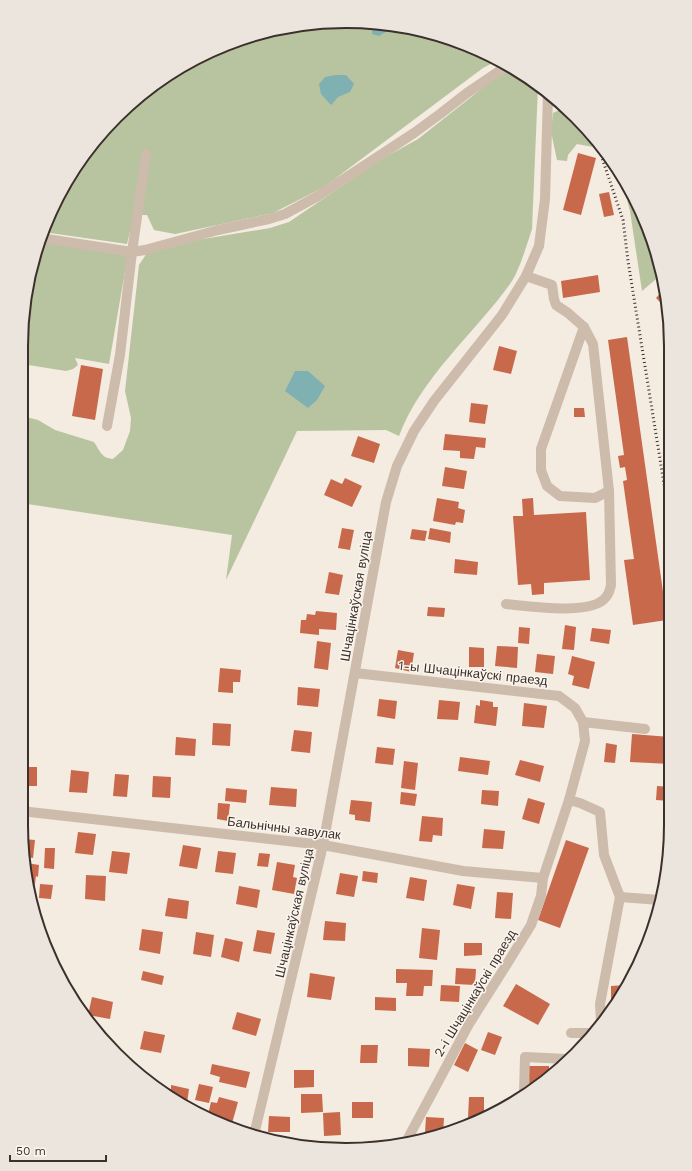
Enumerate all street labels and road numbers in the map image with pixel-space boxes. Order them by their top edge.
street label: Шчацінкаўская вуліца [337,529,375,662]
street label: 1-ы Шчацінкаўскі праезд [398,658,549,688]
street label: Бальнічны завулак [226,814,342,842]
street label: Шчацінкаўская вуліца [272,846,316,979]
street label: 2-і Шчацінкаўскі праезд [431,926,519,1059]

